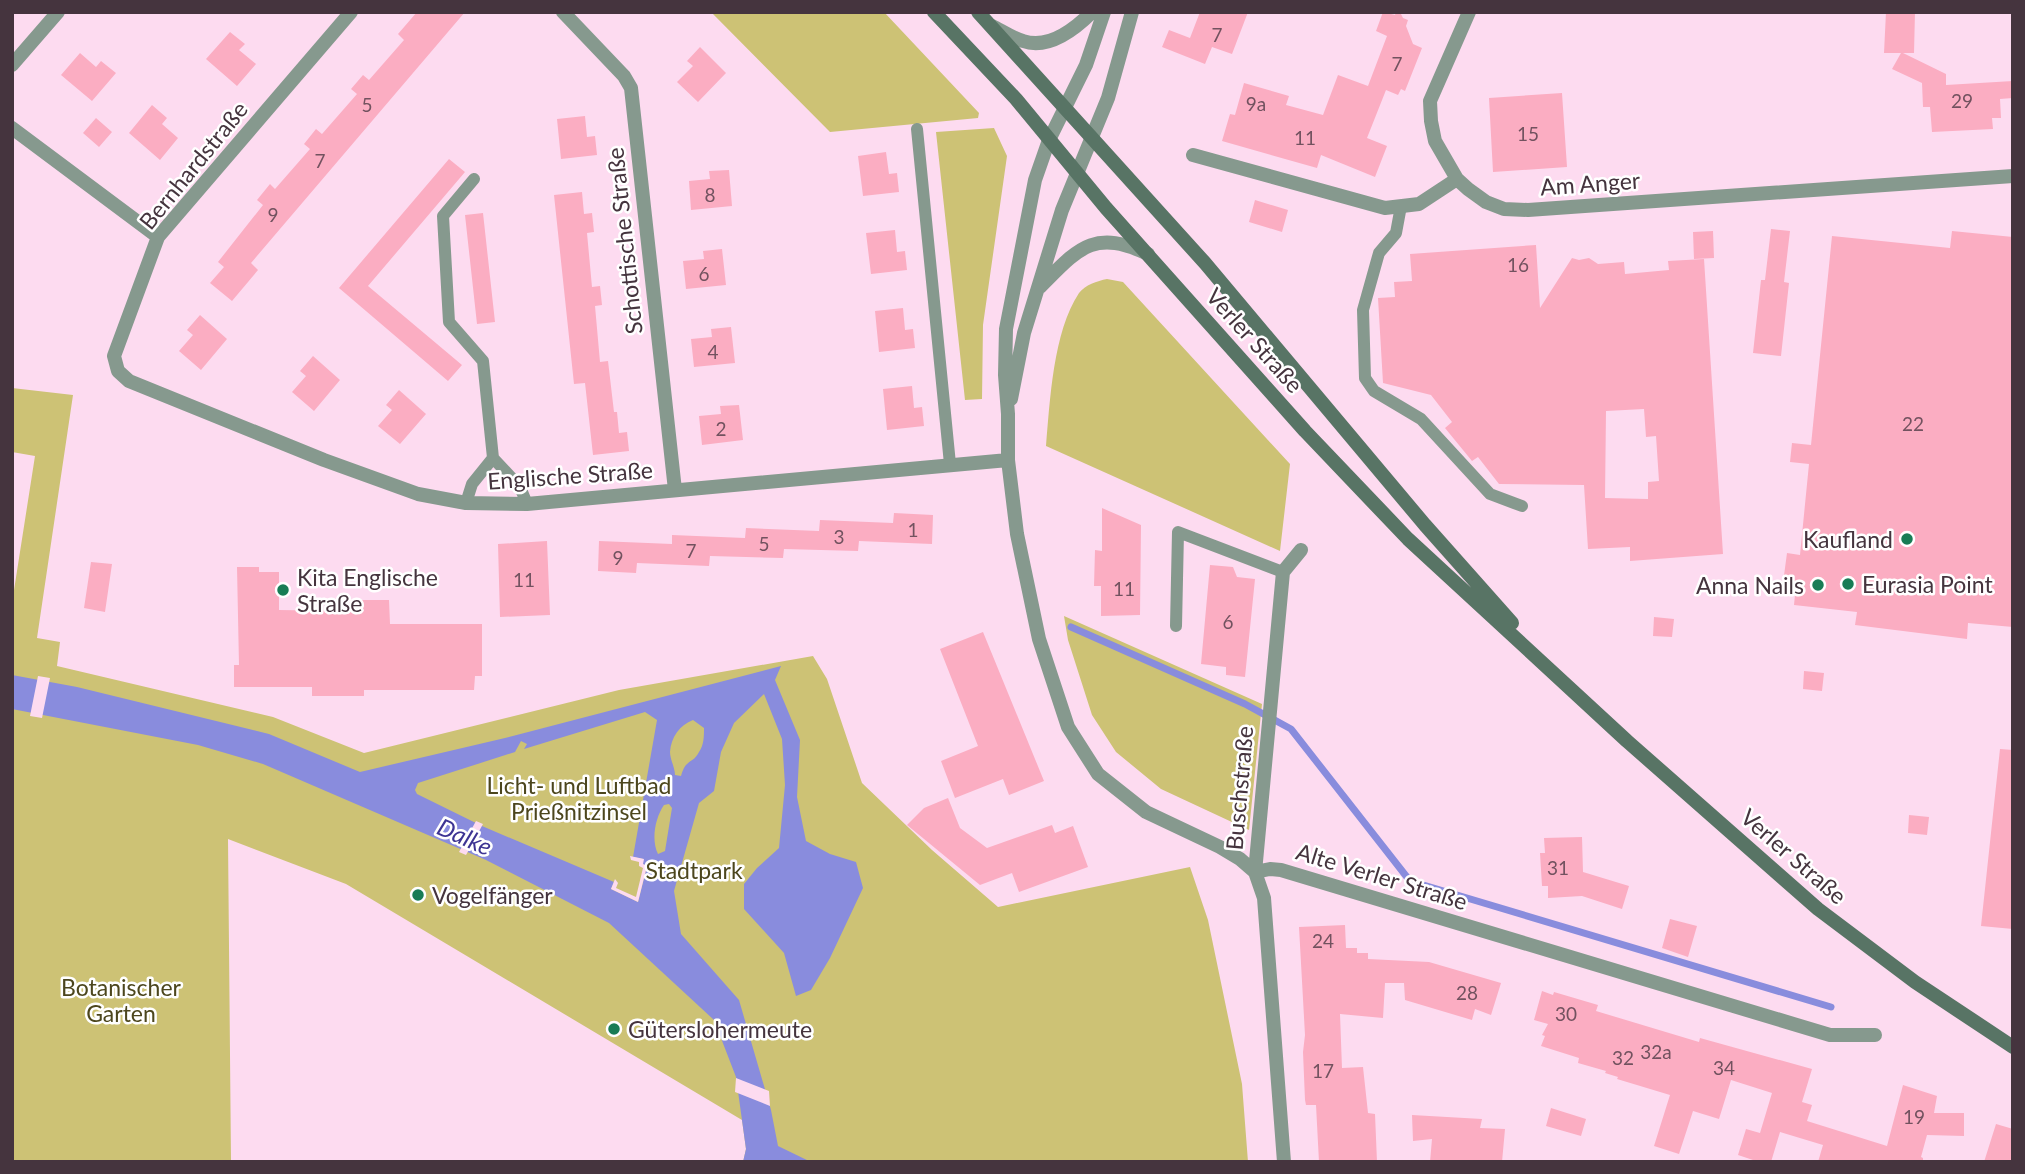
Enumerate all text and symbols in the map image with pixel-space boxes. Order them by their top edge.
house number: 7 [1211,23,1223,46]
house number: 7 [1391,52,1403,75]
house number: 29 [1951,89,1973,112]
house number: 9a [1246,92,1266,115]
house number: 5 [361,93,373,116]
street label: Bernhardstraße [133,95,253,235]
house number: 15 [1517,122,1539,145]
house number: 11 [1294,126,1316,149]
street label: Schottische Straße [600,146,648,336]
house number: 7 [314,149,326,172]
street label: Am Anger [1539,165,1642,200]
house number: 8 [704,183,716,206]
house number: 9 [267,203,279,226]
house number: 16 [1507,253,1529,276]
house number: 6 [698,262,710,285]
street label: Verler Straße [1201,282,1309,398]
house number: 4 [707,340,719,363]
house number: 22 [1902,412,1924,435]
house number: 2 [715,417,727,440]
street label: Englische Straße [486,455,654,495]
house number: 1 [907,518,919,541]
house number: 3 [833,525,845,548]
place label: Kaufland [1803,525,1893,553]
marker: Kaufland [1899,531,1915,547]
house number: 5 [758,532,770,555]
house number: 7 [685,539,697,562]
house number: 9 [612,546,624,569]
place label: Kita Englische Straße [297,563,438,617]
house number: 11 [513,568,535,591]
place label: Eurasia Point [1862,570,1993,598]
place label: Anna Nails [1696,571,1804,599]
marker: Eurasia Point [1840,576,1856,592]
house number: 11 [1113,577,1135,600]
marker: Anna Nails [1810,577,1826,593]
marker: Kita Englische Straße [275,582,291,598]
house number: 6 [1222,610,1234,633]
street label: Buschstraße [1220,725,1258,851]
park label: Licht- und Luftbad Prießnitzinsel [487,771,672,825]
street label: Verler Straße [1735,802,1853,910]
water label: Dalke [433,811,497,861]
street label: Alte Verler Straße [1293,837,1471,915]
park label: Stadtpark [645,856,743,884]
house number: 31 [1547,856,1569,879]
place label: Vogelfänger [432,881,553,909]
marker: Vogelfänger [410,887,426,903]
house number: 24 [1312,929,1334,952]
park label: Botanischer Garten [61,973,182,1027]
house number: 28 [1456,981,1478,1004]
house number: 30 [1555,1002,1577,1025]
place label: Güterslohermeute [628,1015,812,1043]
marker: Güterslohermeute [606,1021,622,1037]
house number: 32a [1640,1040,1672,1063]
house number: 32 [1612,1046,1634,1069]
house number: 34 [1713,1056,1735,1079]
house number: 17 [1312,1059,1334,1082]
house number: 19 [1903,1105,1925,1128]

